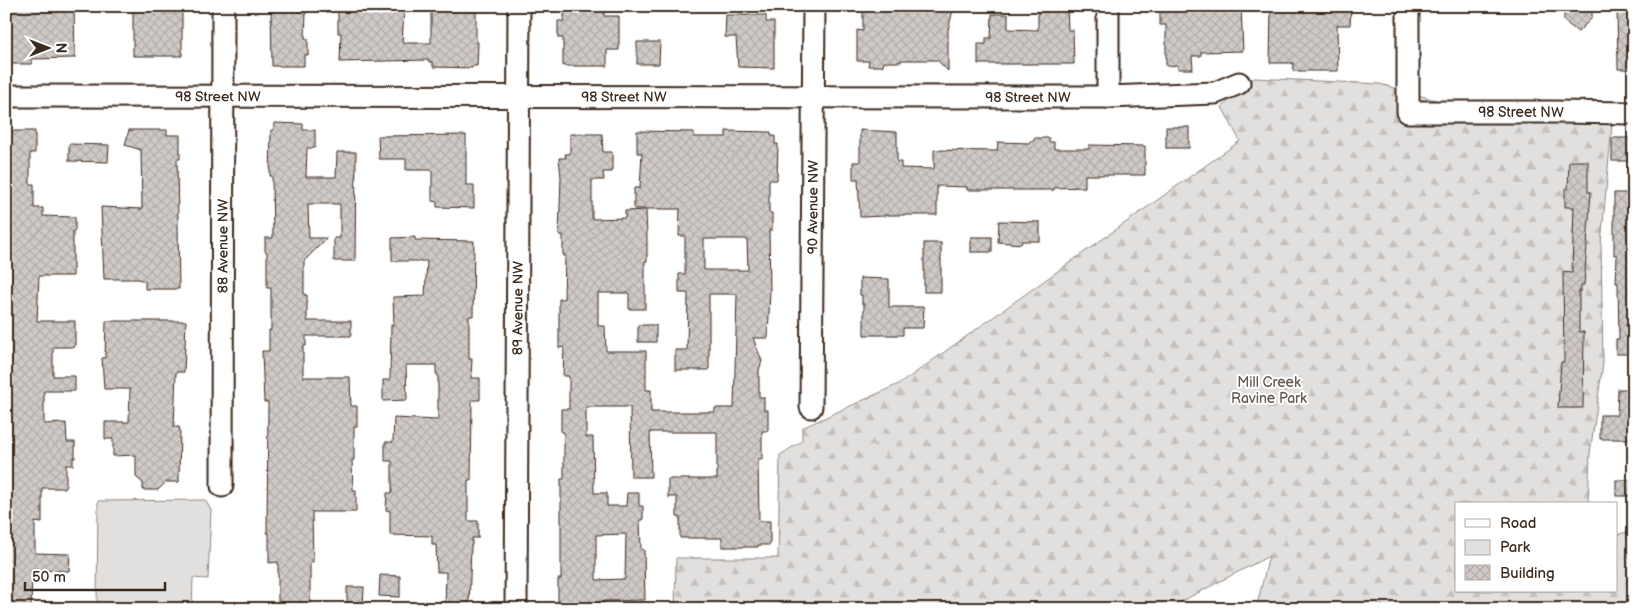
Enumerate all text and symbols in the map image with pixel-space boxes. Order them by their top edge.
north arrow [22,22,72,72]
text: N [52,43,69,53]
street label: 98 Street NW [175,88,261,105]
street label: 98 Street NW [581,89,667,106]
street label: 98 Street NW [985,89,1071,106]
street label: 98 Street NW [1478,104,1564,121]
street label: 90 Avenue NW [804,160,822,254]
street label: 88 Avenue NW [214,199,232,293]
street label: 89 Avenue NW [509,261,527,355]
park label: Mill Creek Ravine Park [1231,374,1307,407]
legend [1455,502,1618,592]
text: Road [1500,514,1536,533]
text: Park [1500,538,1531,557]
scale bar [25,560,165,592]
text: Building [1500,564,1555,583]
text: 50 m [32,568,66,587]

